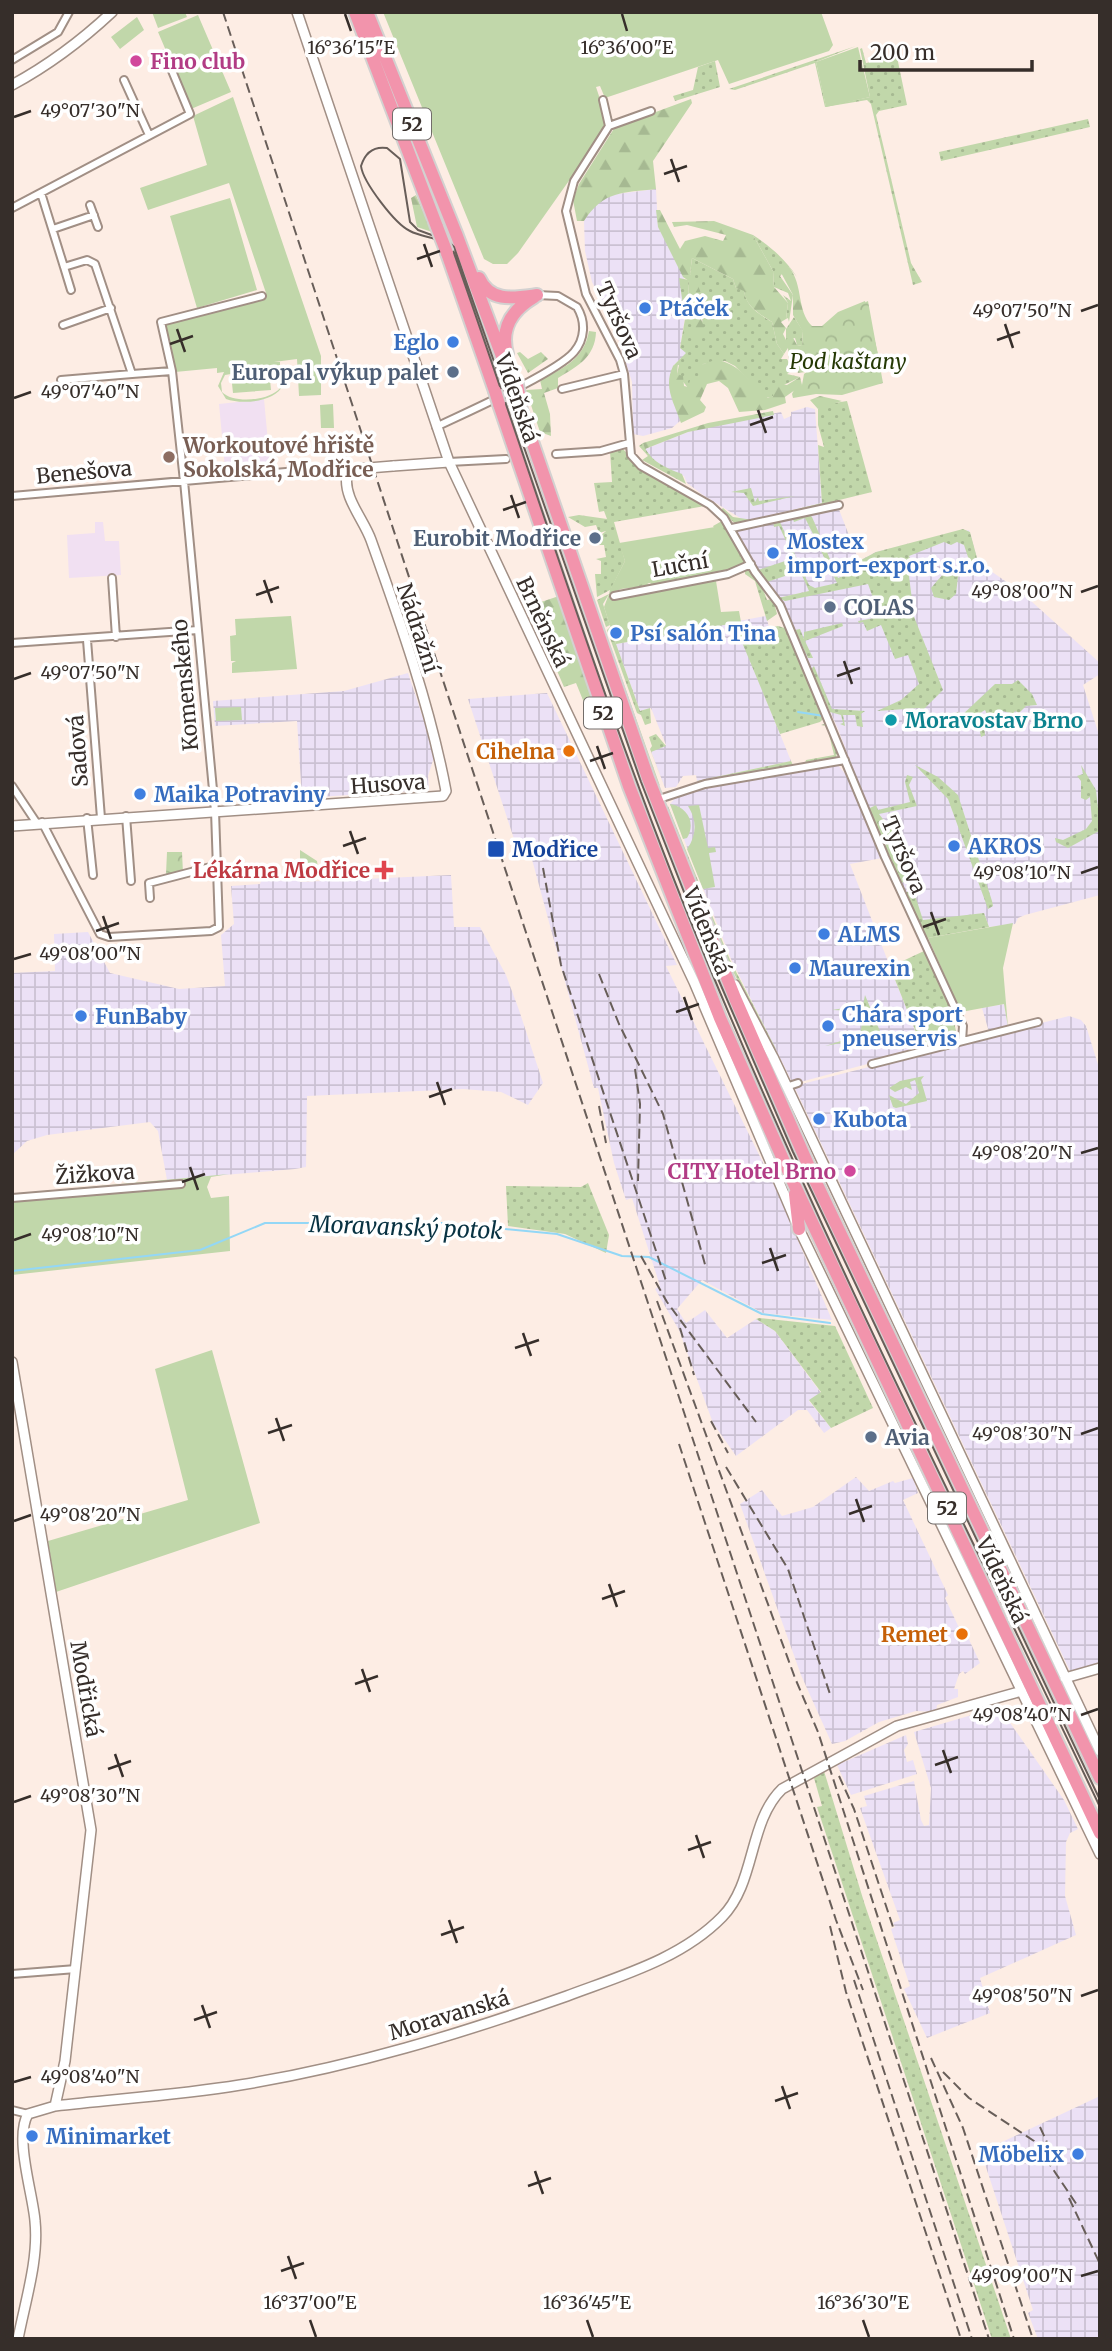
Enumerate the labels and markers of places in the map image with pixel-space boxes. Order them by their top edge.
place label: Fino club [150,48,245,75]
marker: Fino club [128,53,144,69]
place label: Ptáček [659,295,729,322]
marker: Ptáček [637,300,653,316]
place label: Eglo [393,329,439,356]
marker: Eglo [445,334,461,350]
place label: Europal výkup palet [231,359,440,386]
marker: Europal výkup palet [445,364,461,380]
place label: Workoutové hřiště Sokolská, Modřice [182,432,374,483]
marker: Workoutové hřiště Sokolská, Modřice [161,449,177,465]
place label: Eurobit Modřice [413,525,581,552]
place label: Mostex import-export s.r.o. [787,528,990,579]
marker: Eurobit Modřice [587,530,603,546]
marker: Mostex import-export s.r.o. [765,545,781,561]
place label: COLAS [844,594,914,621]
marker: COLAS [822,599,838,615]
place label: Psí salón Tina [630,620,776,647]
marker: Psí salón Tina [608,625,624,641]
place label: Moravostav Brno [905,707,1083,734]
marker: Moravostav Brno [883,712,899,728]
place label: Cihelna [476,738,555,765]
marker: Cihelna [561,743,577,759]
place label: Maika Potraviny [154,781,326,808]
marker: Maika Potraviny [132,786,148,802]
place label: AKROS [967,833,1042,860]
place label: Modřice [512,836,598,863]
marker: AKROS [946,838,962,854]
marker: Modřice [486,839,506,859]
place label: Lékárna Modřice [193,857,370,884]
marker: Lékárna Modřice [376,862,392,878]
place label: ALMS [837,921,901,948]
marker: ALMS [816,926,832,942]
place label: Maurexin [809,955,910,982]
marker: Maurexin [787,960,803,976]
place label: Chára sport pneuservis [842,1001,963,1052]
place label: FunBaby [95,1003,188,1030]
marker: FunBaby [73,1008,89,1024]
marker: Chára sport pneuservis [820,1018,836,1034]
place label: Kubota [833,1106,908,1133]
marker: Kubota [811,1111,827,1127]
place label: CITY Hotel Brno [668,1158,836,1185]
marker: CITY Hotel Brno [842,1163,858,1179]
place label: Avia [884,1424,930,1451]
marker: Avia [863,1429,879,1445]
place label: Remet [881,1621,949,1648]
marker: Remet [954,1626,970,1642]
place label: Minimarket [46,2123,172,2150]
marker: Minimarket [24,2128,40,2144]
place label: Möbelix [979,2141,1064,2168]
marker: Möbelix [1070,2146,1086,2162]

